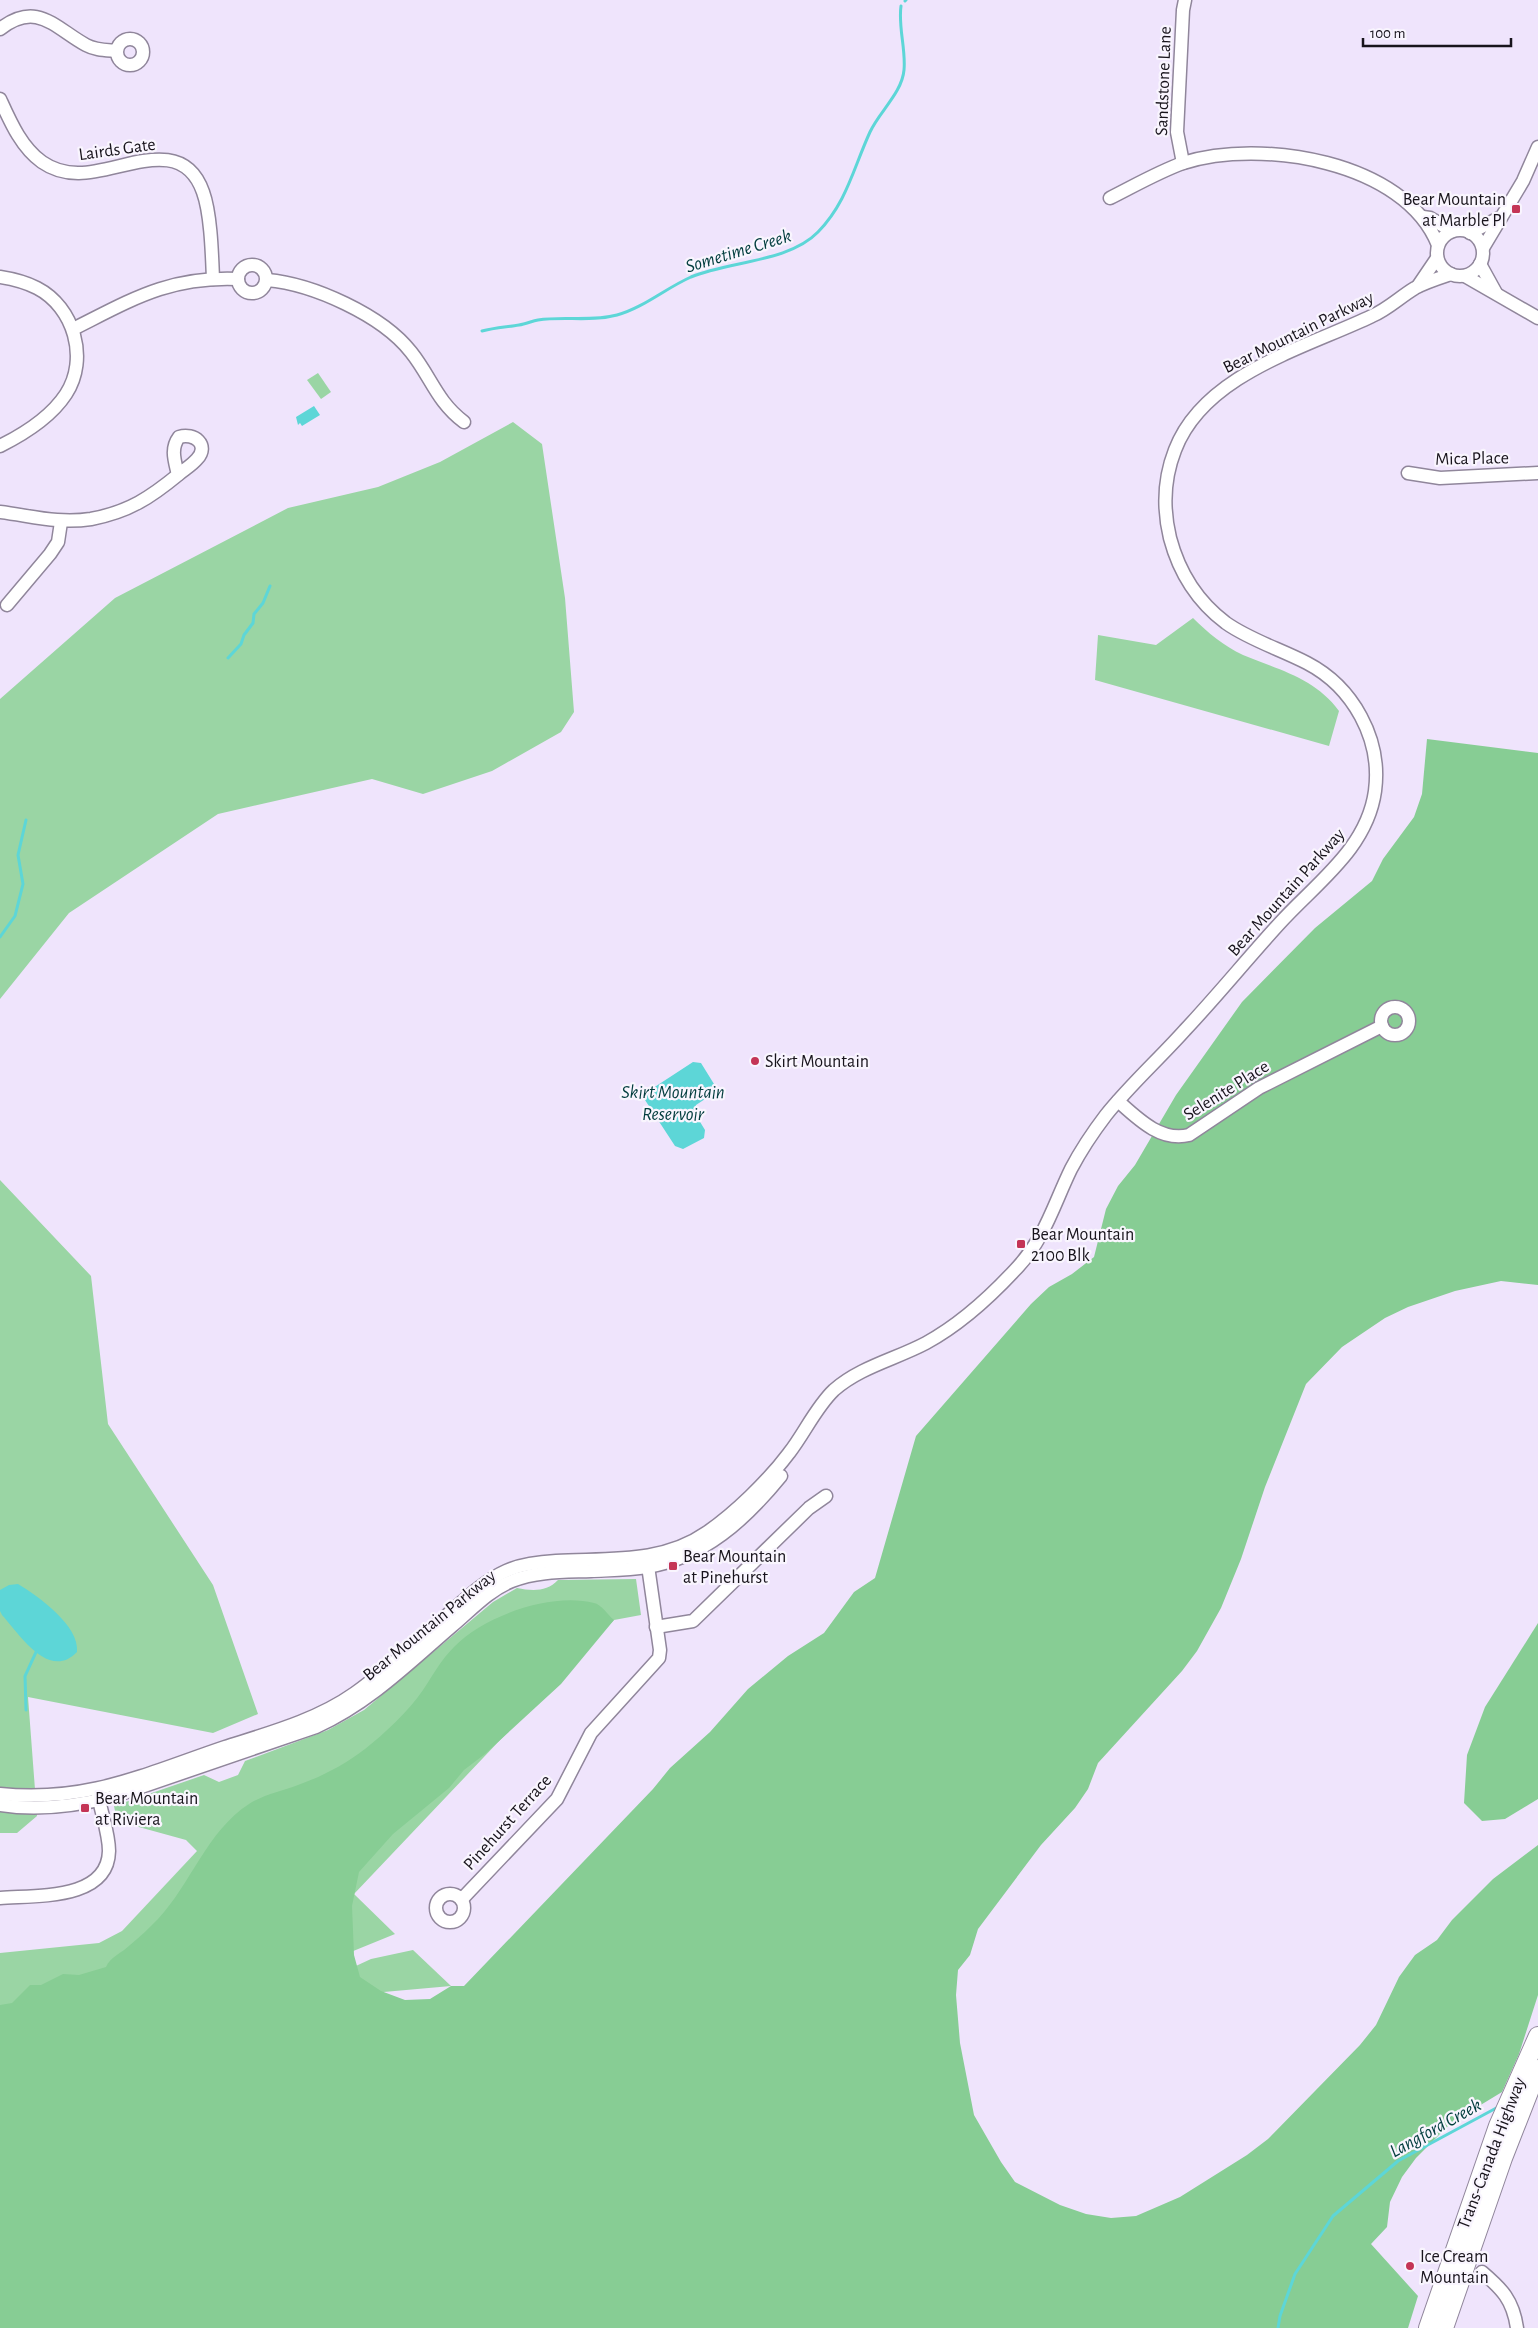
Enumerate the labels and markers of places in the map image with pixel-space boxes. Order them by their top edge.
place label: Bear Mountain at Marble Pl [1403,191,1506,230]
marker: Bear Mountain at Marble Pl [1510,203,1522,215]
place label: Skirt Mountain [765,1053,869,1071]
marker: Skirt Mountain [749,1055,761,1067]
place label: Bear Mountain 2100 Blk [1031,1226,1134,1265]
marker: Bear Mountain 2100 Blk [1015,1238,1027,1250]
place label: Bear Mountain at Pinehurst [683,1548,786,1587]
marker: Bear Mountain at Pinehurst [667,1560,679,1572]
place label: Bear Mountain at Riviera [95,1790,198,1829]
marker: Bear Mountain at Riviera [79,1802,91,1814]
place label: Ice Cream Mountain [1420,2248,1489,2287]
marker: Ice Cream Mountain [1404,2260,1416,2272]

